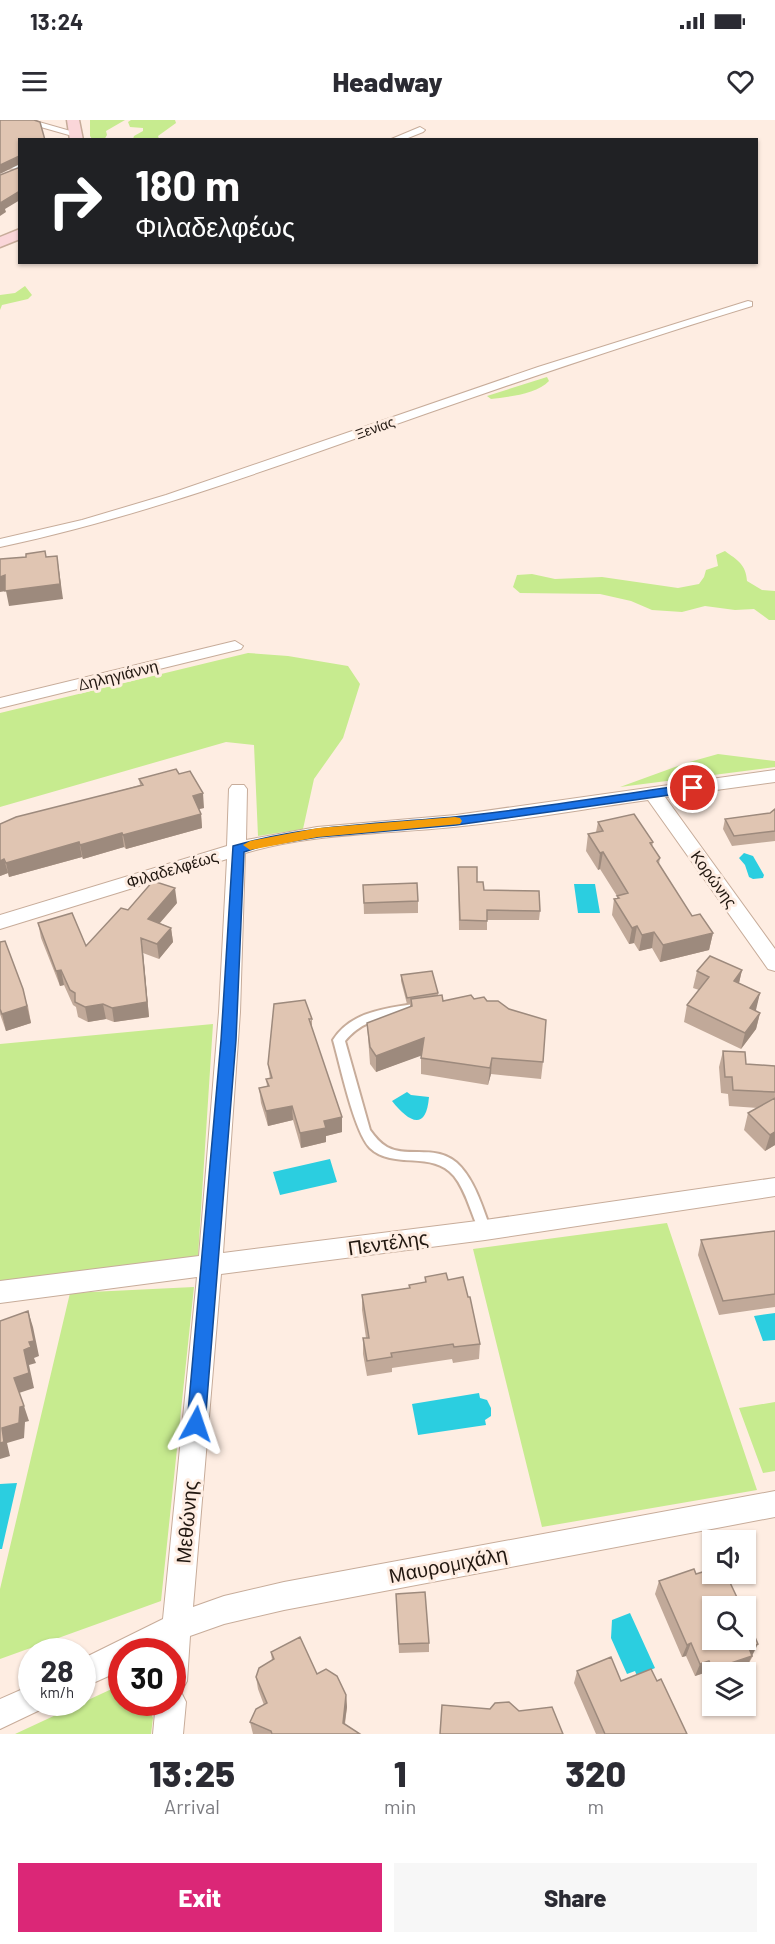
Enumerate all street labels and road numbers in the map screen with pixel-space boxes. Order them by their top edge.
street label: Ξενίας [353,413,397,442]
street label: Δηληγιάννη [76,655,160,694]
street label: Φιλαδελφέως [124,845,220,891]
street label: Κορώνης [687,847,742,911]
street label: Πεντέλης [346,1224,430,1260]
street label: Μεθώνης [170,1479,202,1564]
street label: Μαυρομιχάλη [387,1541,509,1587]

